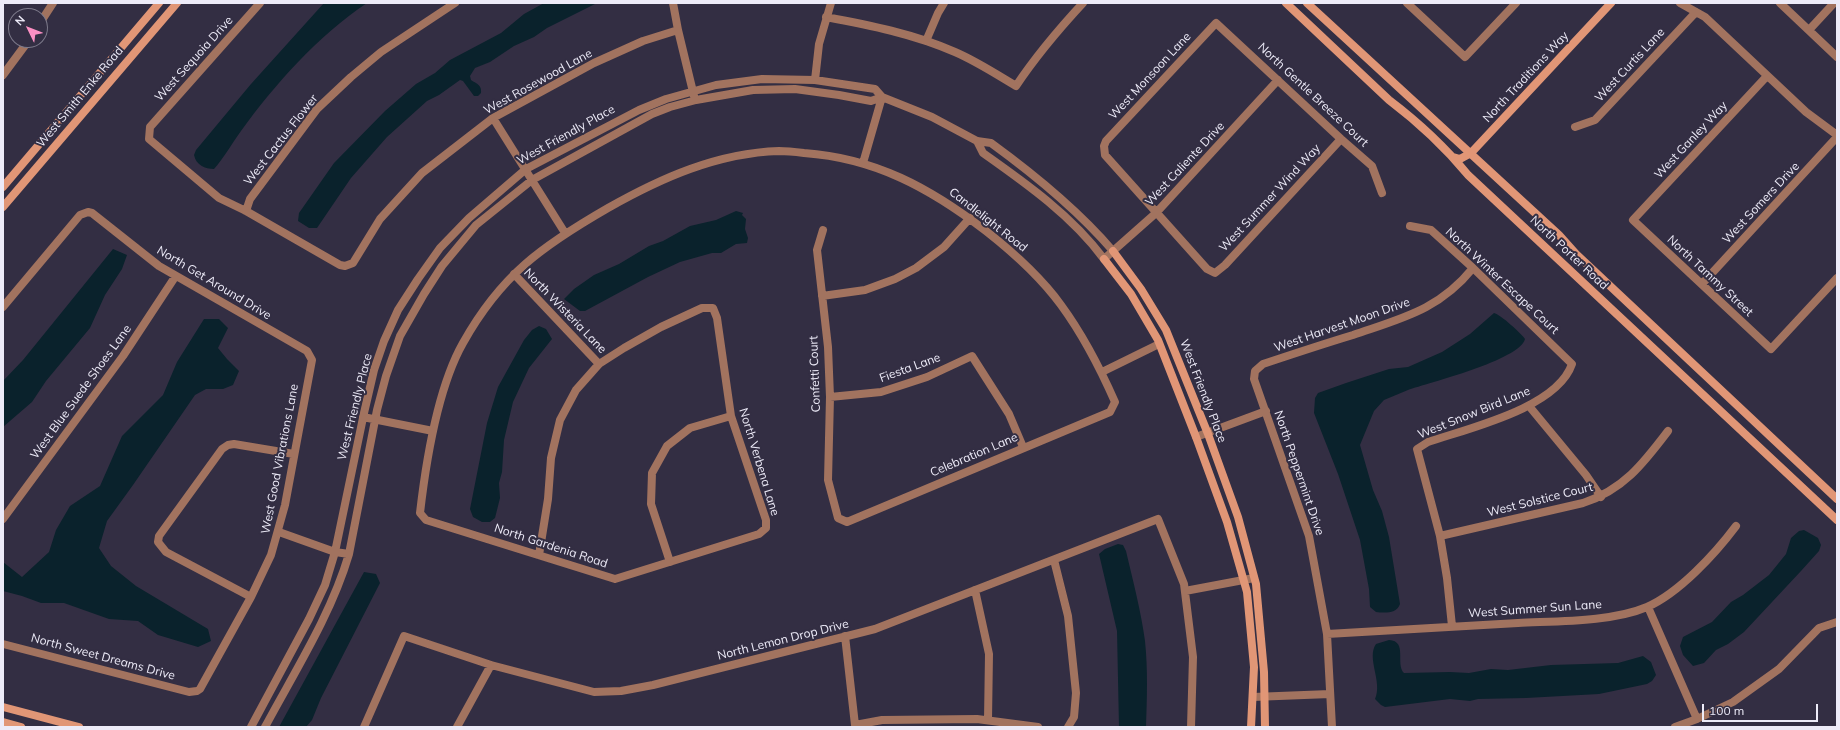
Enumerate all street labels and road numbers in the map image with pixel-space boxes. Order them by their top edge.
street label: West Sequoia Drive [152,13,236,105]
street label: West Curtis Lane [1592,25,1668,105]
street label: North Traditions Way [1480,29,1572,125]
street label: West Monsoon Lane [1106,30,1194,122]
street label: North Gentle Breeze Court [1255,40,1371,150]
street label: West Smith Enke Road [34,44,126,150]
street label: West Rosewood Lane [481,46,595,118]
street label: West Cactus Flower [241,92,321,188]
street label: West Ganley Way [1652,98,1730,182]
street label: West Friendly Place [515,102,617,168]
street label: West Caliente Drive [1142,119,1228,209]
street label: West Summer Wind Way [1216,141,1324,255]
street label: West Somers Drive [1720,159,1802,247]
street label: Candlelight Road [946,185,1030,255]
street label: North Porter Road [1527,213,1611,293]
street label: North Winter Escape Court [1442,225,1562,337]
street label: North Tammy Street [1664,233,1756,319]
street label: North Get Around Drive [154,243,274,323]
street label: North Wisteria Lane [521,266,609,356]
street label: West Harvest Moon Drive [1272,295,1412,355]
street label: West Blue Suede Shoes Lane [28,322,134,462]
street label: Confetti Court [806,335,824,413]
street label: West Friendly Place [1177,337,1229,445]
street label: Fiesta Lane [878,350,942,386]
street label: West Friendly Place [335,352,375,462]
street label: West Good Vibrations Lane [258,383,302,535]
street label: West Snow Bird Lane [1416,384,1532,442]
street label: North Verbena Lane [736,406,782,518]
street label: North Peppermint Drive [1271,409,1327,537]
street label: Celebration Lane [928,430,1020,480]
street label: West Solstice Court [1486,480,1594,520]
street label: North Gardenia Road [492,521,610,571]
street label: West Summer Sun Lane [1468,597,1602,621]
street label: North Lemon Drop Drive [716,617,850,663]
street label: North Sweet Dreams Drive [29,631,177,683]

